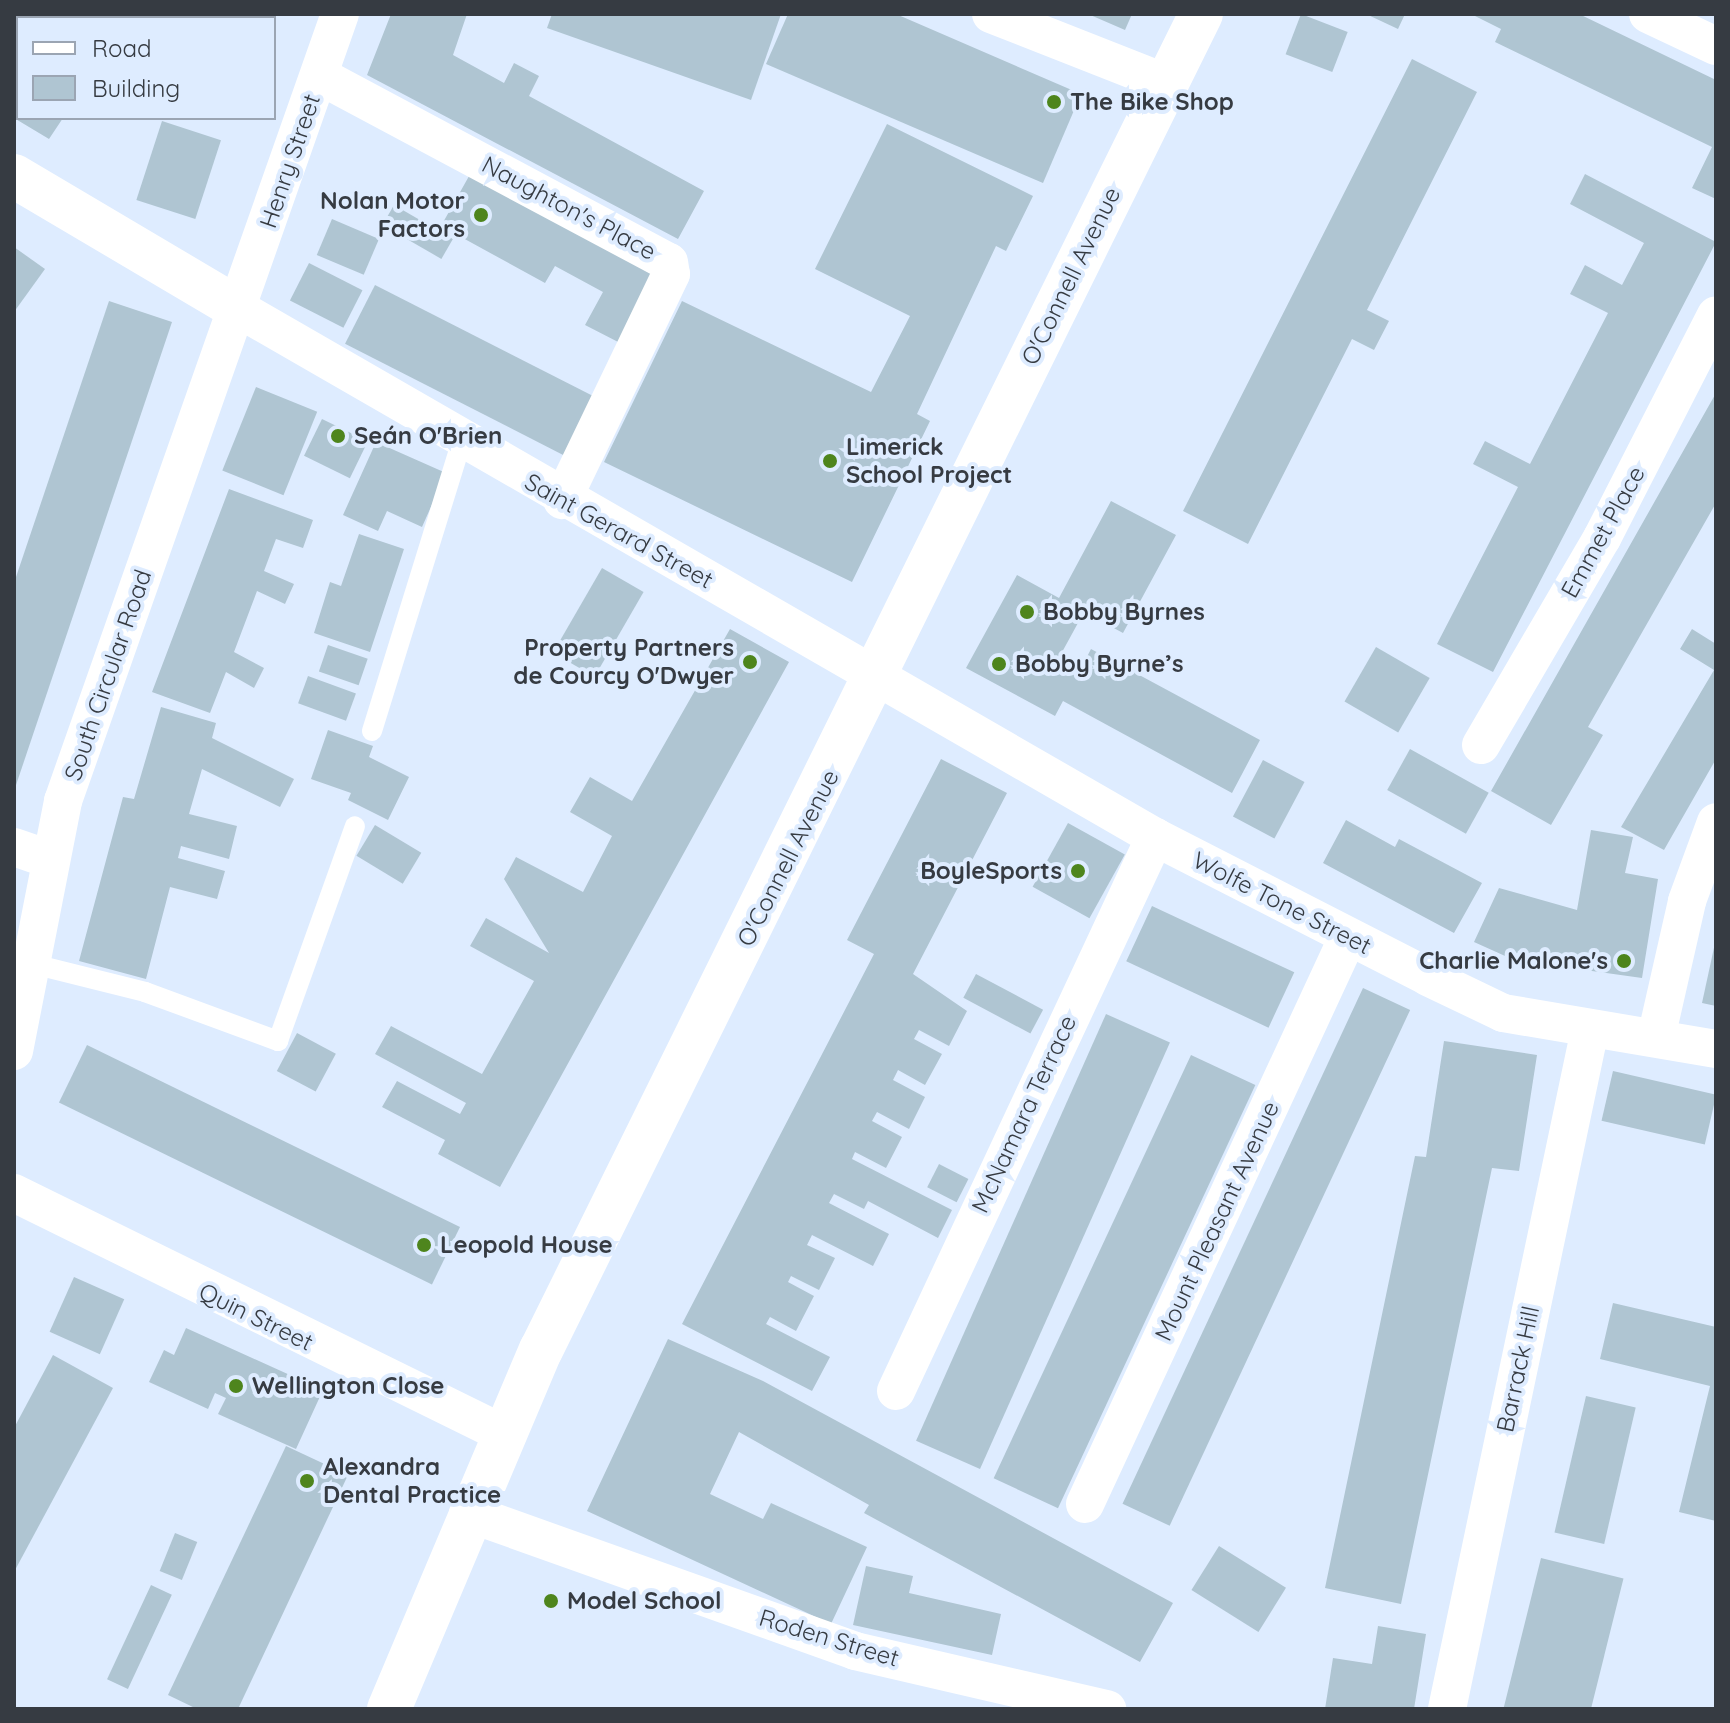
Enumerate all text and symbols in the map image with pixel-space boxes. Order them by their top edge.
legend [16,16,276,120]
text: Road [92,33,152,63]
text: Building [92,73,180,103]
place label: The Bike Shop [1070,88,1234,116]
street label: Henry Street [254,90,326,232]
marker: The Bike Shop [1045,93,1063,111]
street label: Naughton's Place [477,150,661,266]
street label: O'Connell Avenue [1016,182,1126,370]
place label: Nolan Motor Factors [320,187,465,243]
marker: Nolan Motor Factors [472,206,490,224]
place label: Seán O'Brien [354,422,502,450]
marker: Seán O'Brien [329,427,347,445]
place label: Limerick School Project [846,433,1012,489]
marker: Limerick School Project [821,452,839,470]
street label: Emmet Place [1555,461,1651,603]
street label: Saint Gerard Street [520,467,718,595]
street label: South Circular Road [58,566,158,784]
place label: Bobby Byrnes [1043,598,1205,626]
marker: Bobby Byrnes [1018,603,1036,621]
place label: Property Partners de Courcy O'Dwyer [513,634,734,690]
place label: Bobby Byrne’s [1015,650,1183,678]
marker: Property Partners de Courcy O'Dwyer [741,653,759,671]
marker: Bobby Byrne’s [990,655,1008,673]
street label: O'Connell Avenue [731,765,845,951]
street label: Wolfe Tone Street [1188,846,1376,960]
place label: BoyleSports [920,857,1062,885]
marker: BoyleSports [1069,862,1087,880]
place label: Charlie Malone's [1419,947,1608,975]
marker: Charlie Malone's [1615,952,1633,970]
street label: McNamara Terrace [966,1011,1082,1217]
street label: Mount Pleasant Avenue [1149,1097,1285,1345]
place label: Leopold House [440,1231,613,1259]
marker: Leopold House [415,1236,433,1254]
street label: Quin Street [194,1277,318,1357]
street label: Barrack Hill [1491,1303,1545,1435]
place label: Wellington Close [252,1372,444,1400]
marker: Wellington Close [227,1377,245,1395]
place label: Alexandra Dental Practice [323,1453,501,1509]
marker: Alexandra Dental Practice [298,1472,316,1490]
place label: Model School [567,1587,721,1615]
marker: Model School [542,1592,560,1610]
street label: Roden Street [756,1603,902,1673]

